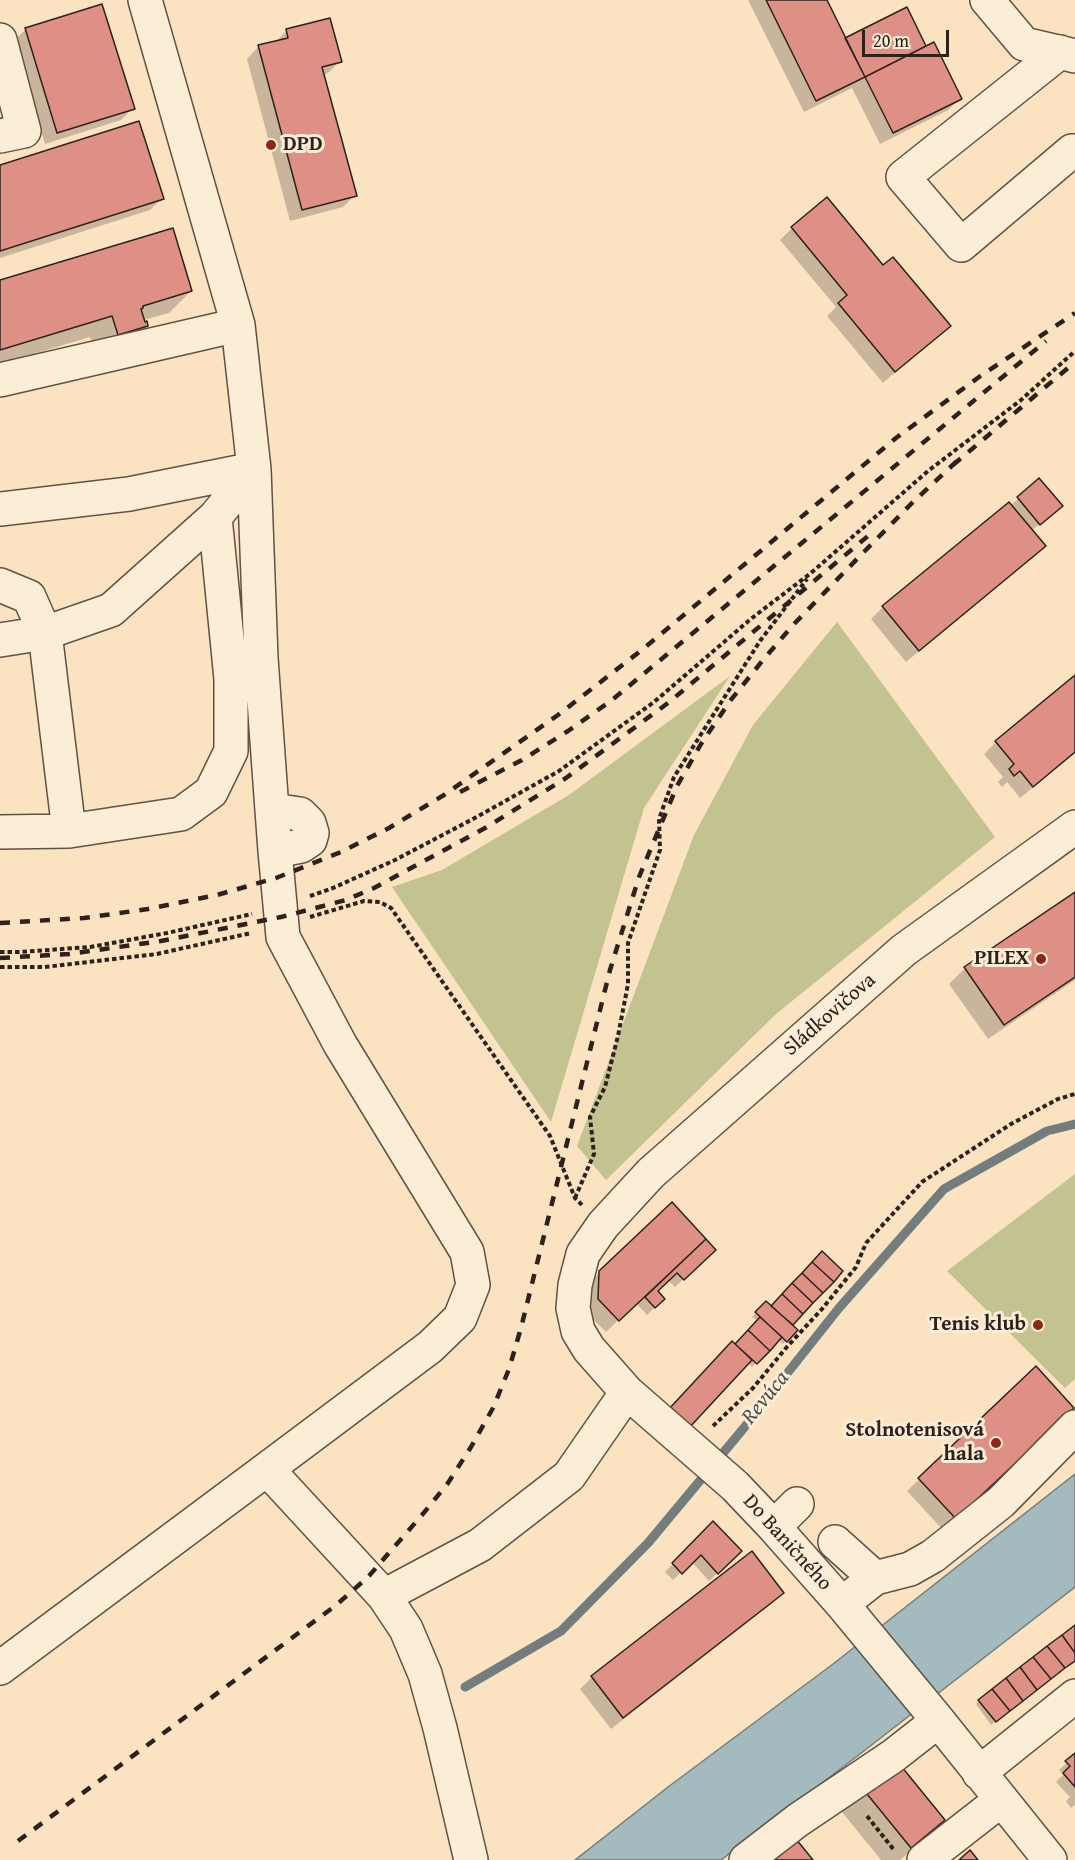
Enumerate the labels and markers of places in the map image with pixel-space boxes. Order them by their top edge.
place label: DPD [283,132,323,158]
marker: DPD [264,138,278,152]
place label: PILEX [974,946,1029,972]
marker: PILEX [1034,952,1048,966]
place label: Tenis klub [930,1312,1026,1338]
marker: Tenis klub [1031,1318,1045,1332]
place label: Stolnotenisová hala [845,1418,984,1468]
marker: Stolnotenisová hala [989,1436,1003,1450]

